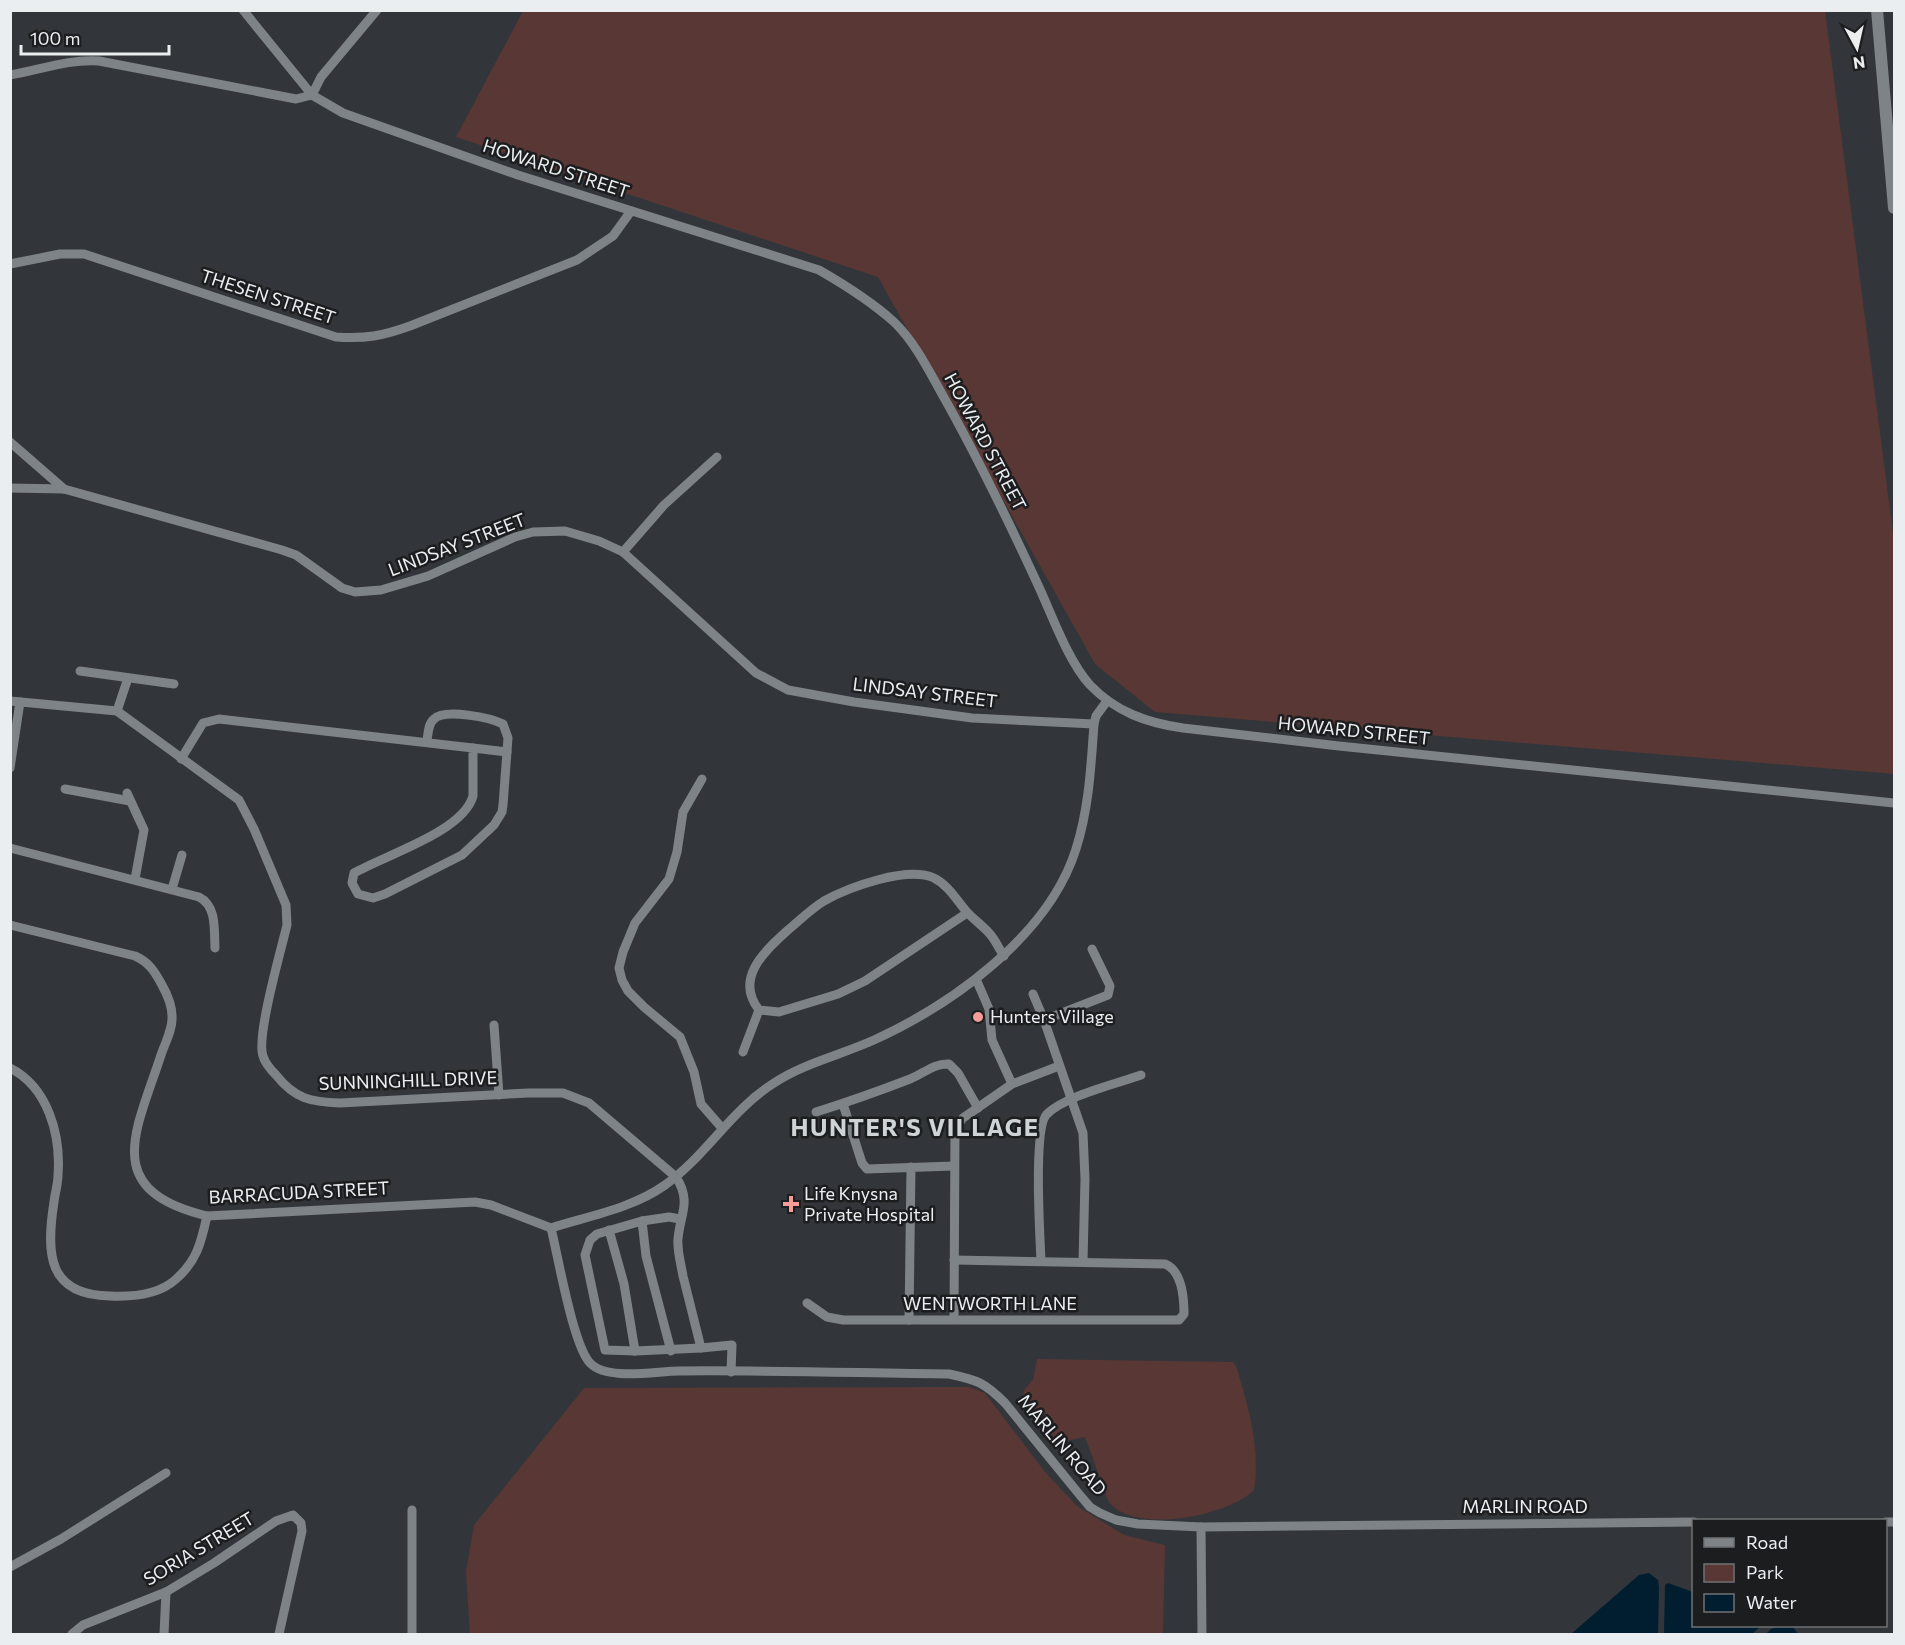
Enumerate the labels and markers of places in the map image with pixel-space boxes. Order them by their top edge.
place label: Hunters Village [990,1005,1114,1027]
marker: Hunters Village [971,1010,985,1024]
place label: Life Knysna Private Hospital [804,1182,935,1225]
marker: Life Knysna Private Hospital [782,1195,800,1213]

